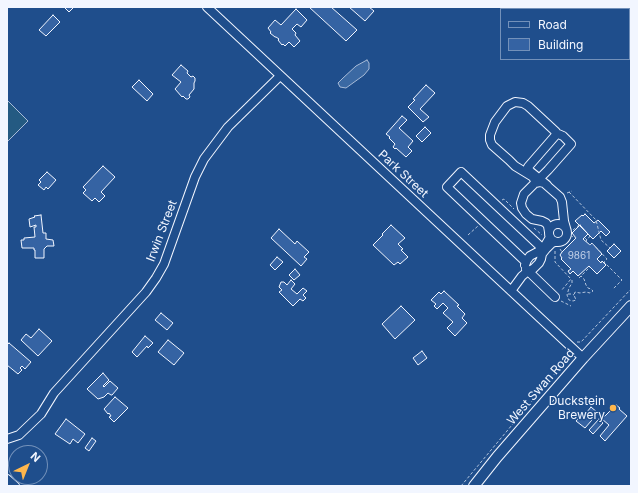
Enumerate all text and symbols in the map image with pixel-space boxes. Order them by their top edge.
legend [500,8,630,60]
text: Road [538,17,567,32]
text: Building [538,37,583,52]
street label: Park Street [375,147,431,201]
street label: Irwin Street [144,198,180,264]
house number: 9861 [568,250,590,262]
street label: West Swan Road [504,346,578,428]
place label: Duckstein Brewery [549,394,605,422]
marker: Duckstein Brewery [608,403,618,413]
north arrow [8,445,48,485]
text: N [28,449,43,465]

